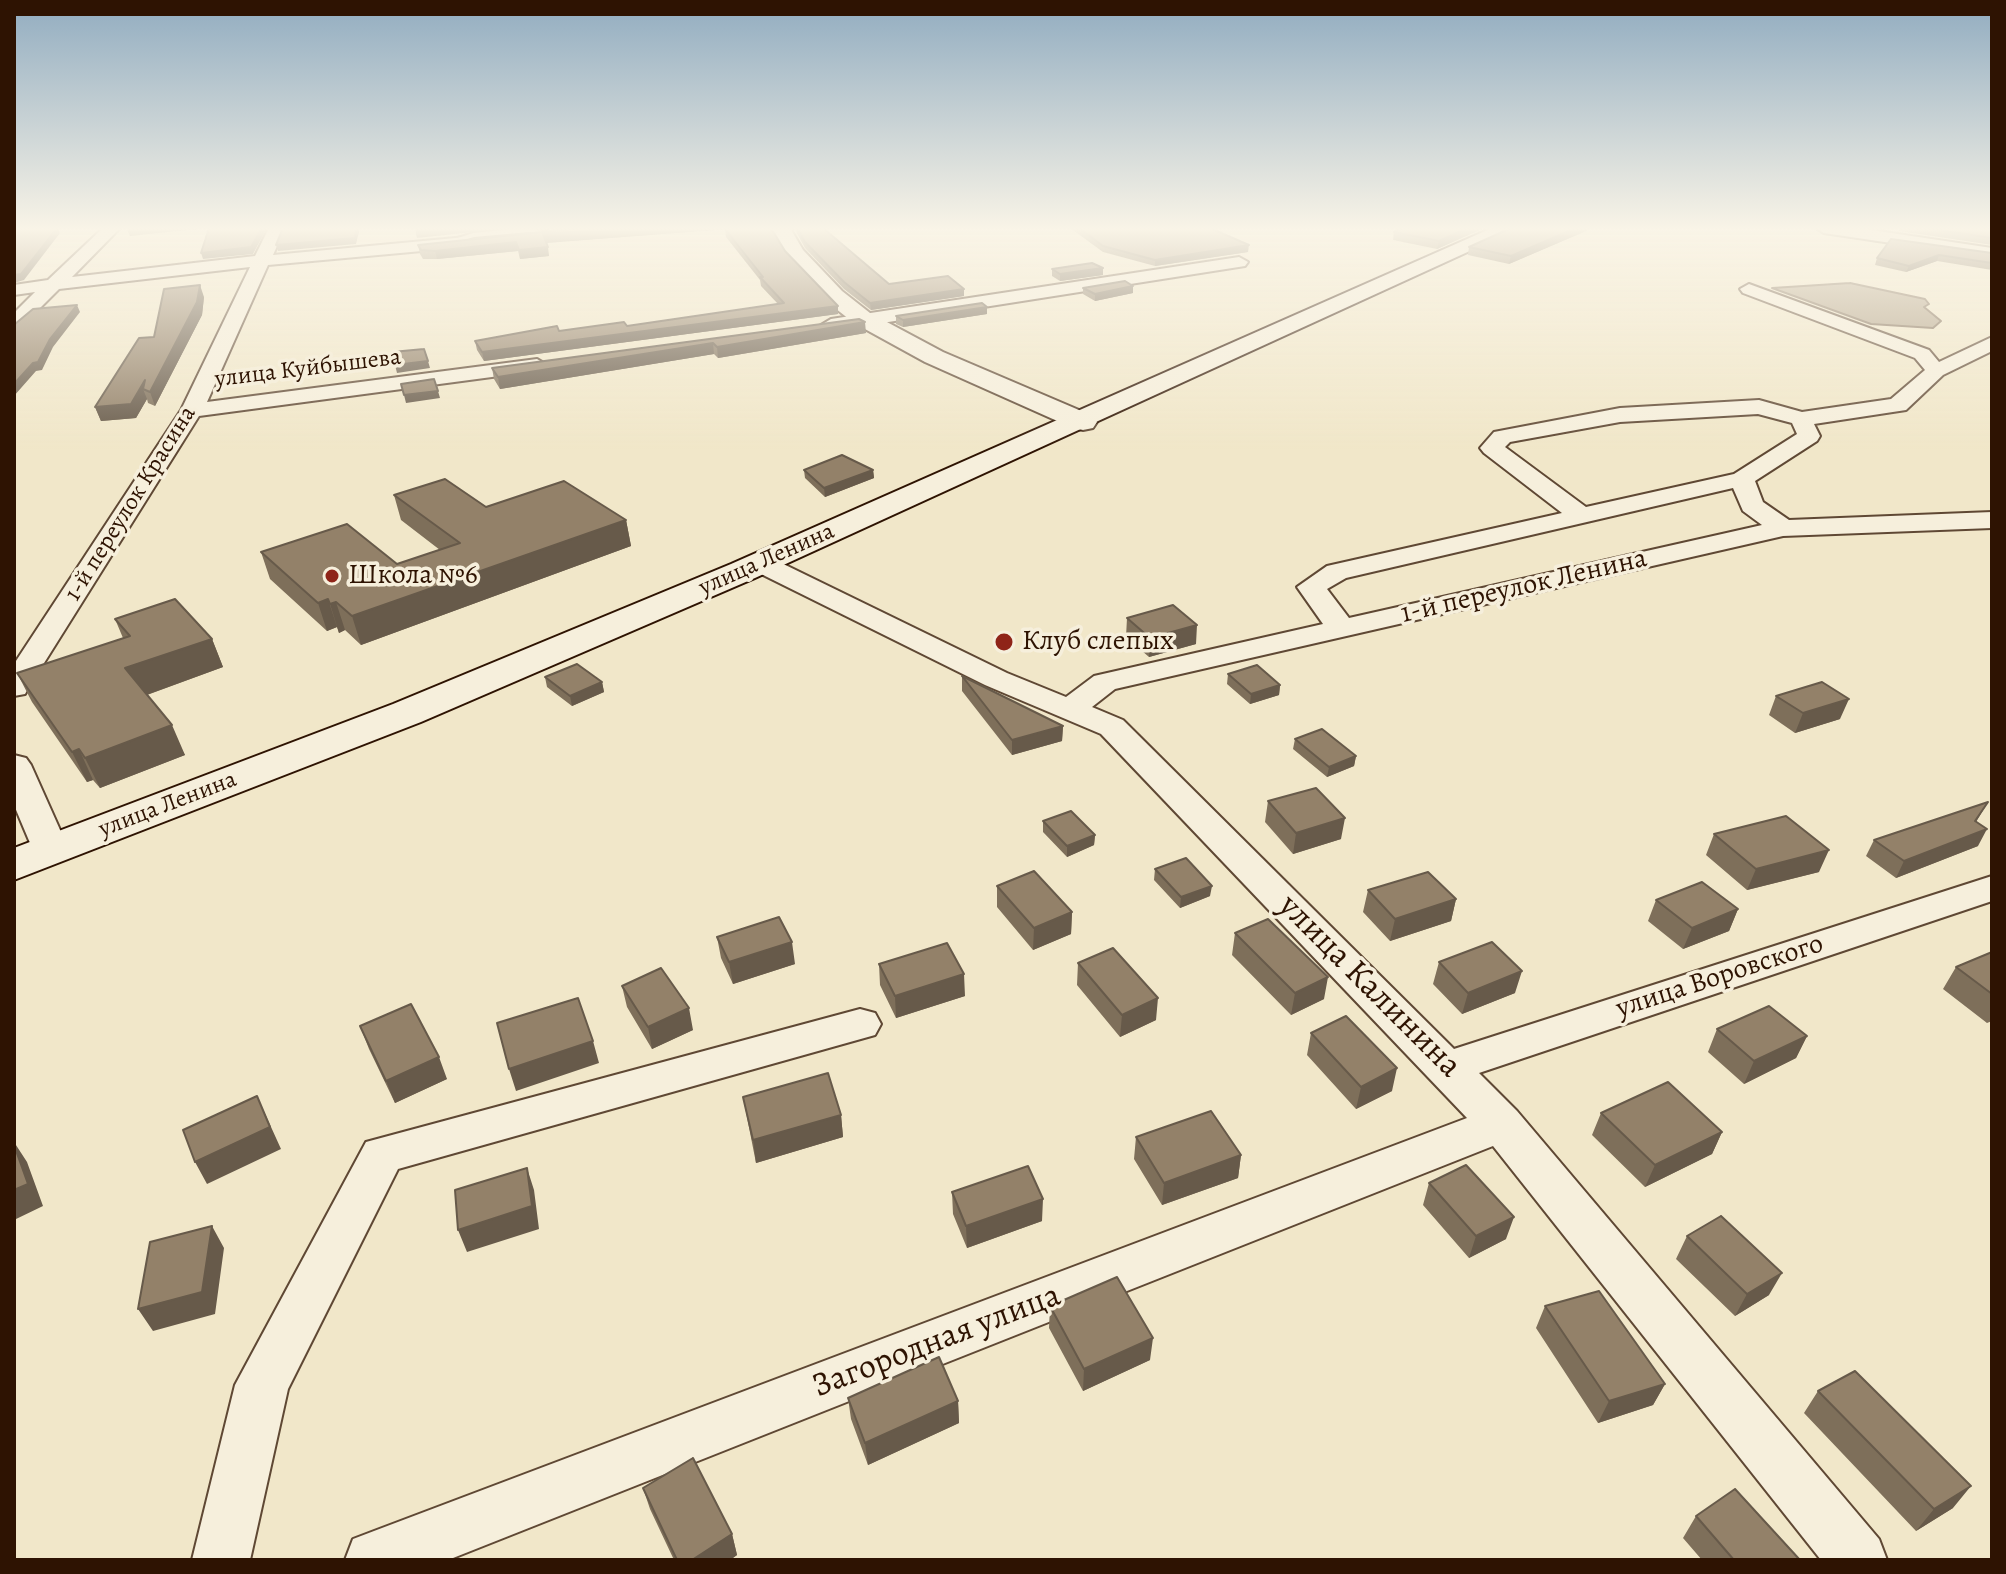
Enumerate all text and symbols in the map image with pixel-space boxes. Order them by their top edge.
street label: улица Куйбышева [213,343,403,395]
street label: 1-й переулок Красина [59,401,203,607]
street label: улица Ленина [695,517,839,603]
street label: 1-й переулок Ленина [1398,542,1650,632]
place label: Школа №6 [348,559,478,593]
marker: Школа №6 [323,567,341,585]
place label: Клуб слепых [1022,625,1174,659]
marker: Клуб слепых [993,631,1015,653]
street label: улица Ленина [95,766,241,844]
street label: улица Калинина [1269,887,1469,1087]
street label: улица Воровского [1612,928,1828,1026]
street label: Загородная улица [807,1276,1067,1408]

